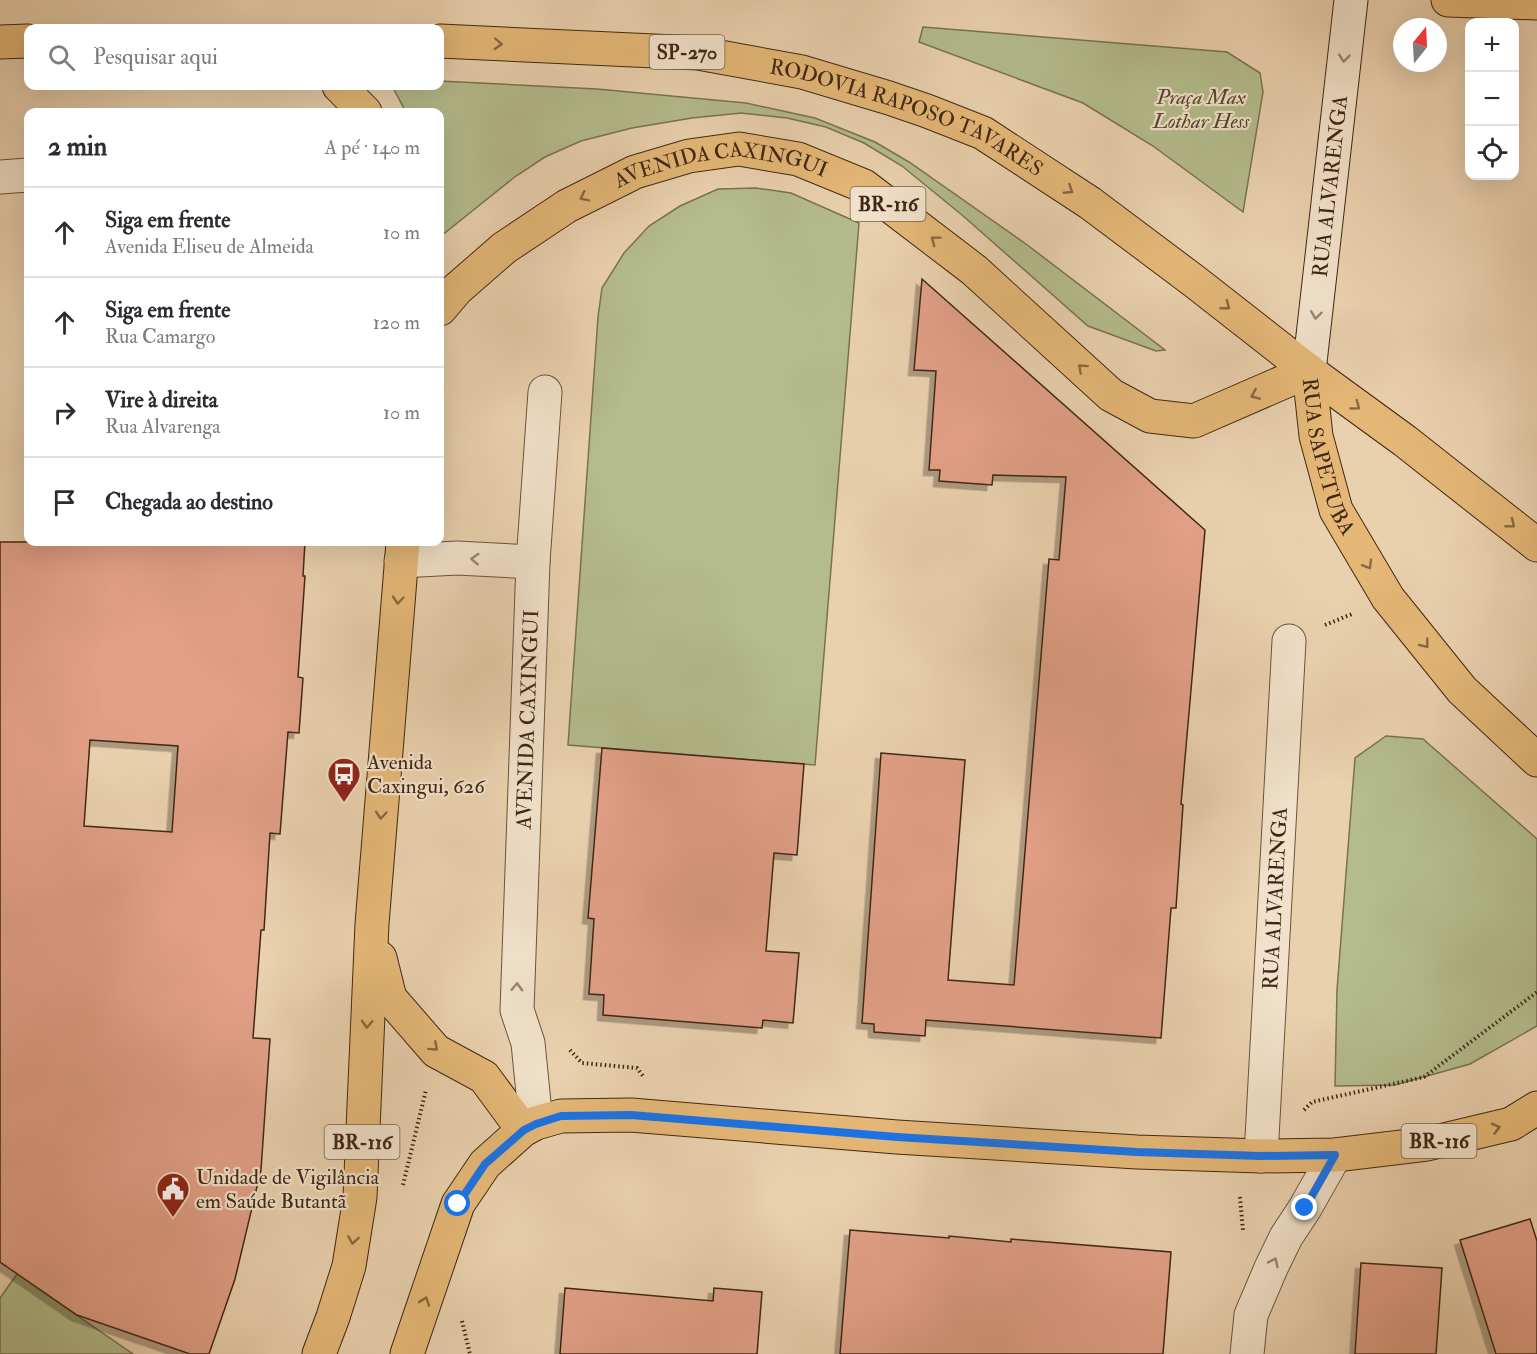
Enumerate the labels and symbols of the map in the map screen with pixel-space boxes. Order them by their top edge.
north arrow [1393,18,1447,72]
road number: SP-270 [650,35,724,69]
one-way arrow [493,37,502,50]
street label: RODOVIA RAPOSO TAVARES [768,53,1049,182]
one-way arrow [1338,54,1351,63]
park label: Praça Max Lothar Hess [1152,84,1250,135]
street label: RUA ALVARENGA [1306,94,1354,279]
street label: AVENIDA CAXINGUI [608,135,832,194]
one-way arrow [1063,182,1073,194]
road number: BR-116 [850,187,926,221]
one-way arrow [580,190,591,202]
one-way arrow [931,236,942,247]
one-way arrow [1219,298,1230,309]
one-way arrow [1310,310,1322,319]
one-way arrow [1078,364,1088,375]
street label: RUA SAPETUBA [1296,376,1361,540]
one-way arrow [1250,388,1261,400]
one-way arrow [1350,399,1361,410]
one-way arrow [1504,517,1515,528]
one-way arrow [470,553,479,566]
one-way arrow [1361,559,1373,569]
one-way arrow [392,595,405,604]
street label: AVENIDA CAXINGUI [510,609,545,831]
one-way arrow [1417,637,1428,648]
place label: Avenida Caxingui, 626 [366,749,486,800]
bus stop icon: Avenida Caxingui, 626 [326,756,362,803]
street label: RUA ALVARENGA [1257,806,1293,991]
one-way arrow [375,811,388,820]
one-way arrow [511,982,524,991]
one-way arrow [361,1020,374,1029]
one-way arrow [427,1040,438,1051]
one-way arrow [1490,1122,1500,1135]
road number: BR-116 [1402,1124,1476,1158]
road number: BR-116 [324,1125,400,1159]
place label: Unidade de Vigilância em Saúde Butantã [196,1164,380,1215]
public building icon: Unidade de Vigilância em Saúde Butantã [155,1171,191,1218]
route start [444,1190,470,1216]
route end [1291,1194,1317,1220]
one-way arrow [347,1234,360,1244]
one-way arrow [1267,1257,1279,1268]
one-way arrow [417,1296,430,1307]

